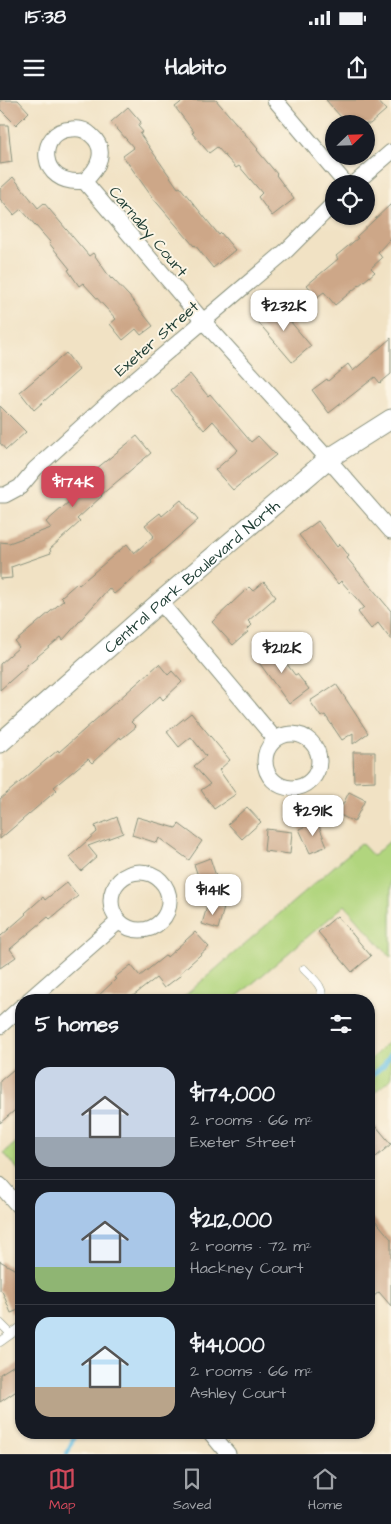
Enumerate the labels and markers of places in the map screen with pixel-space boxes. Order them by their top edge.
pin: $232K [249,290,319,332]
pin: $174K [38,466,108,508]
pin: $212K [247,632,317,674]
pin: $291K [278,794,348,837]
pin: $141K [178,874,248,916]

